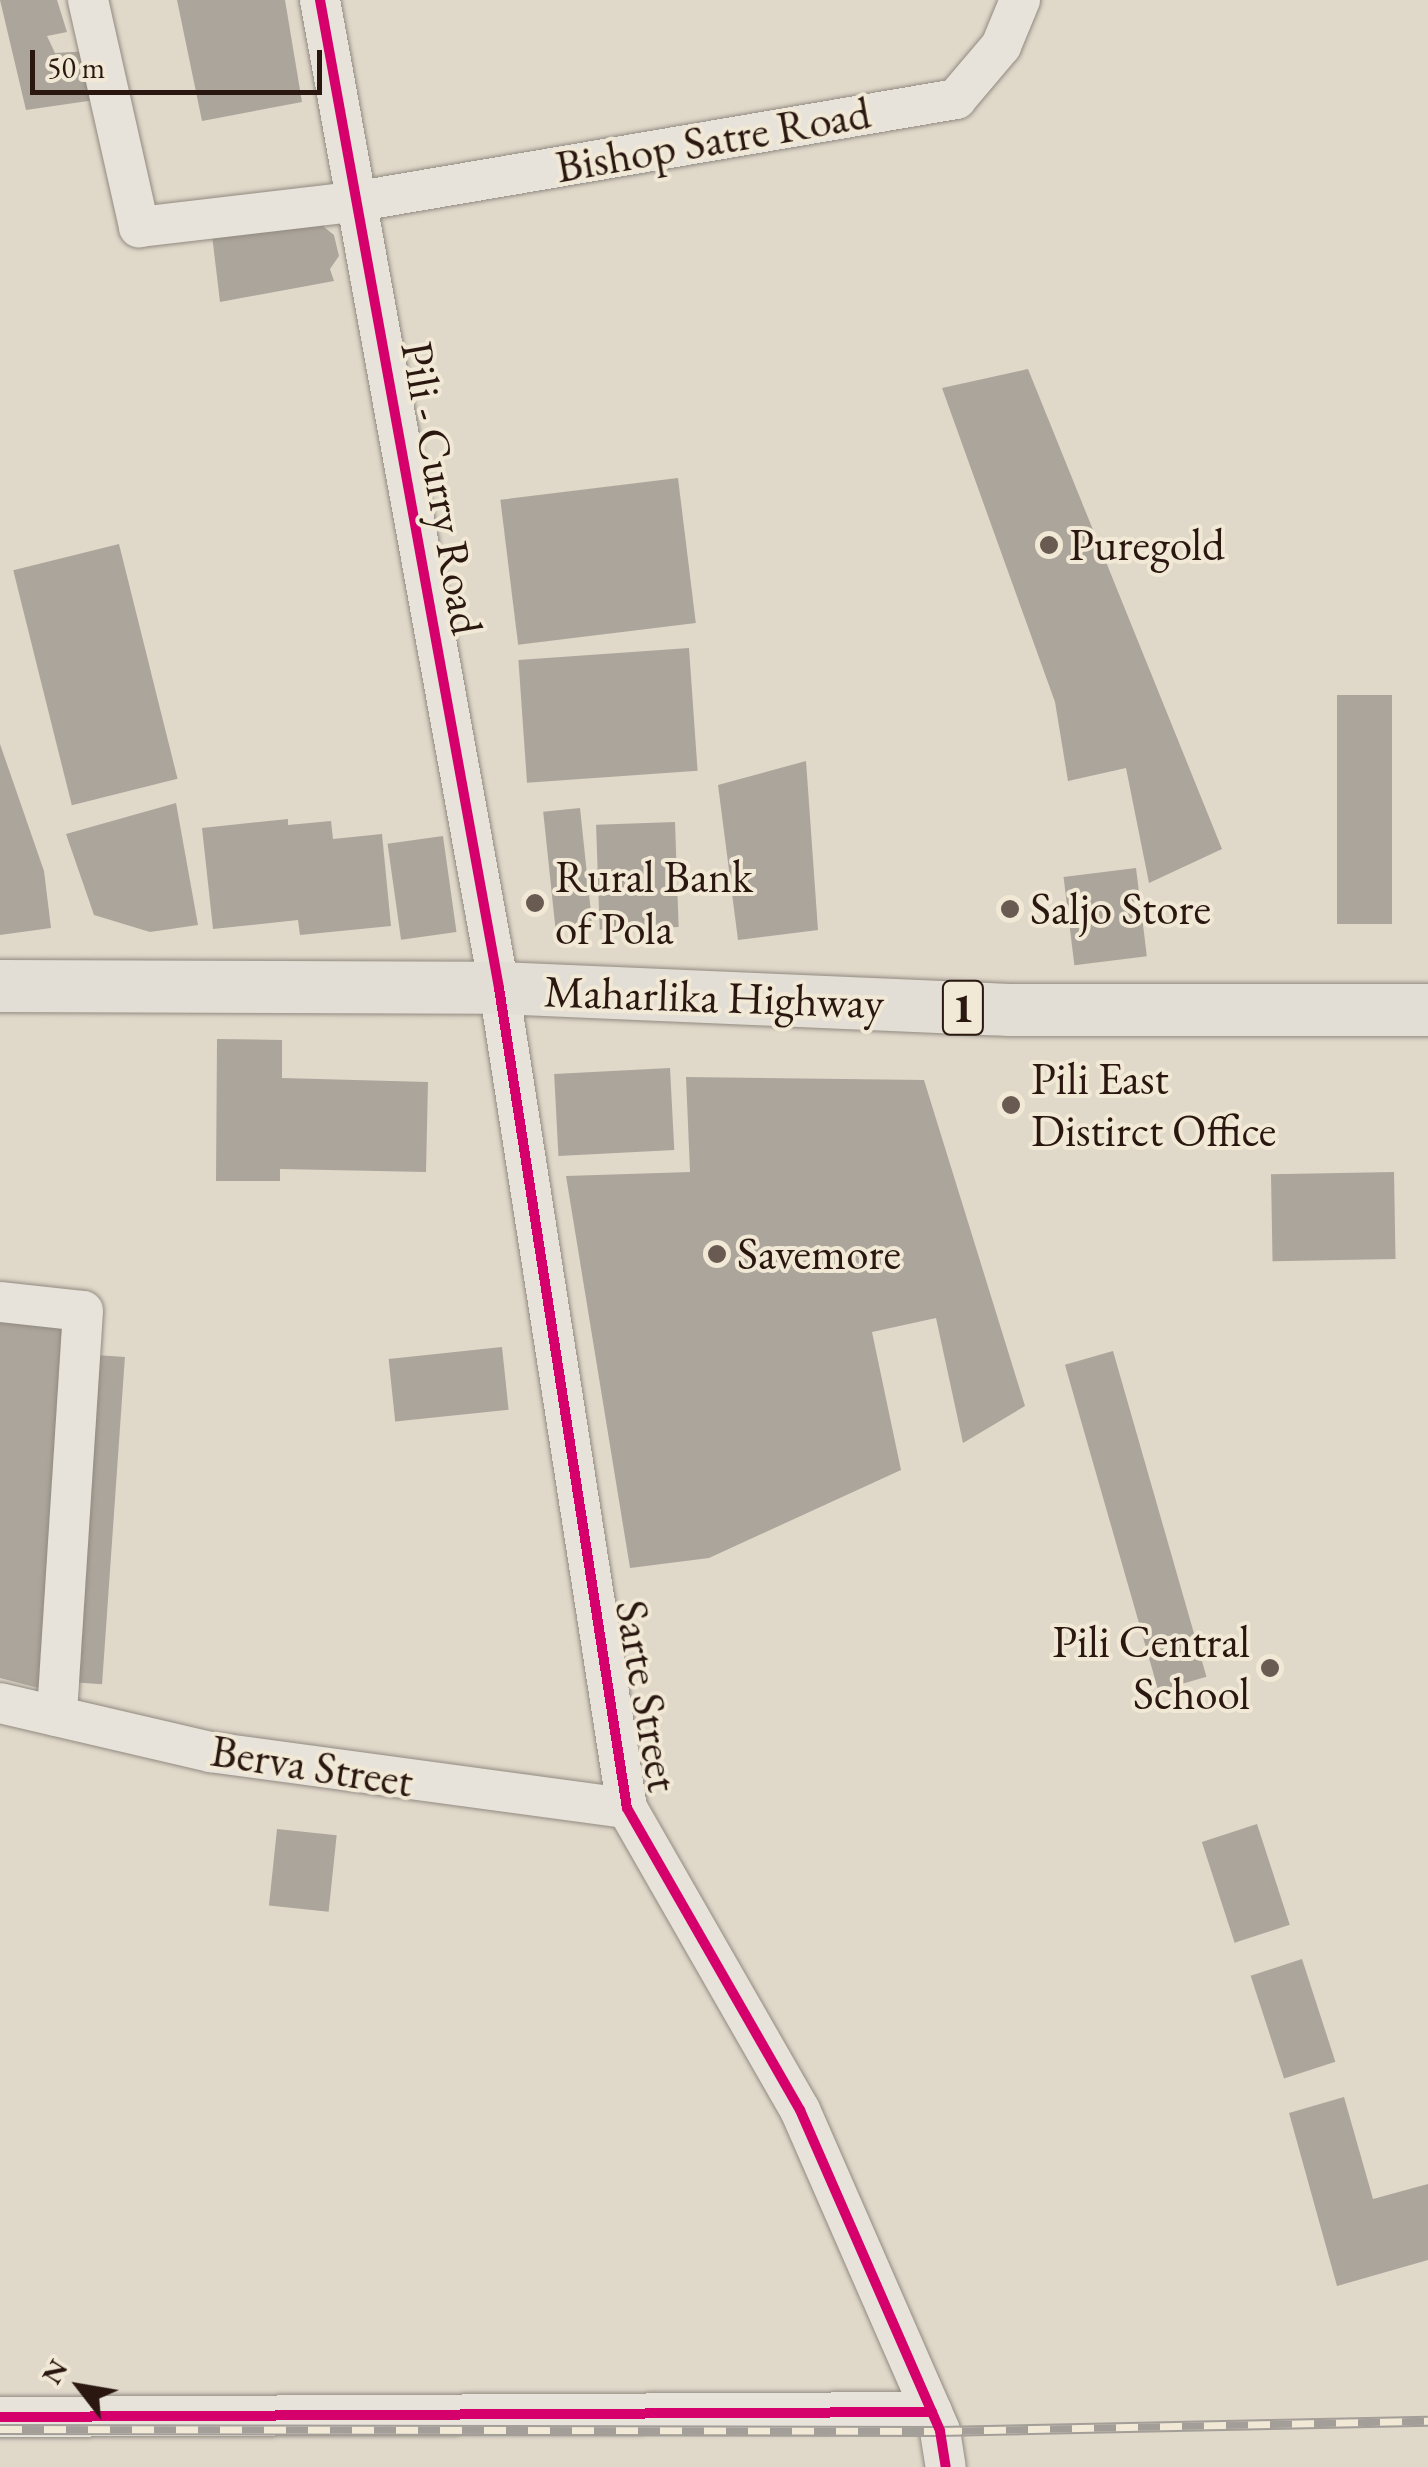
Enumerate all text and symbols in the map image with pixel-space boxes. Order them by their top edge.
scale bar [35,30,328,92]
text: 50 m [47,48,105,87]
street label: Bishop Satre Road [551,86,875,194]
street label: Pili - Curry Road [390,337,494,639]
place label: Puregold [1069,518,1225,572]
marker: Puregold [1038,534,1060,556]
place label: Rural Bank of Pola [555,850,753,956]
place label: Saljo Store [1030,882,1211,936]
marker: Rural Bank of Pola [524,892,546,914]
marker: Saljo Store [999,898,1021,920]
street label: Maharlika Highway [543,964,885,1030]
road number: 1 [940,971,986,1045]
place label: Pili East Distirct Office [1031,1052,1276,1158]
marker: Pili East Distirct Office [1000,1094,1022,1116]
place label: Savemore [737,1227,901,1281]
marker: Savemore [706,1243,728,1265]
street label: Sarte Street [604,1596,690,1796]
place label: Pili Central School [1052,1615,1250,1721]
marker: Pili Central School [1259,1657,1281,1679]
street label: Berva Street [207,1723,417,1809]
north arrow [30,2337,130,2437]
text: N [33,2353,76,2391]

